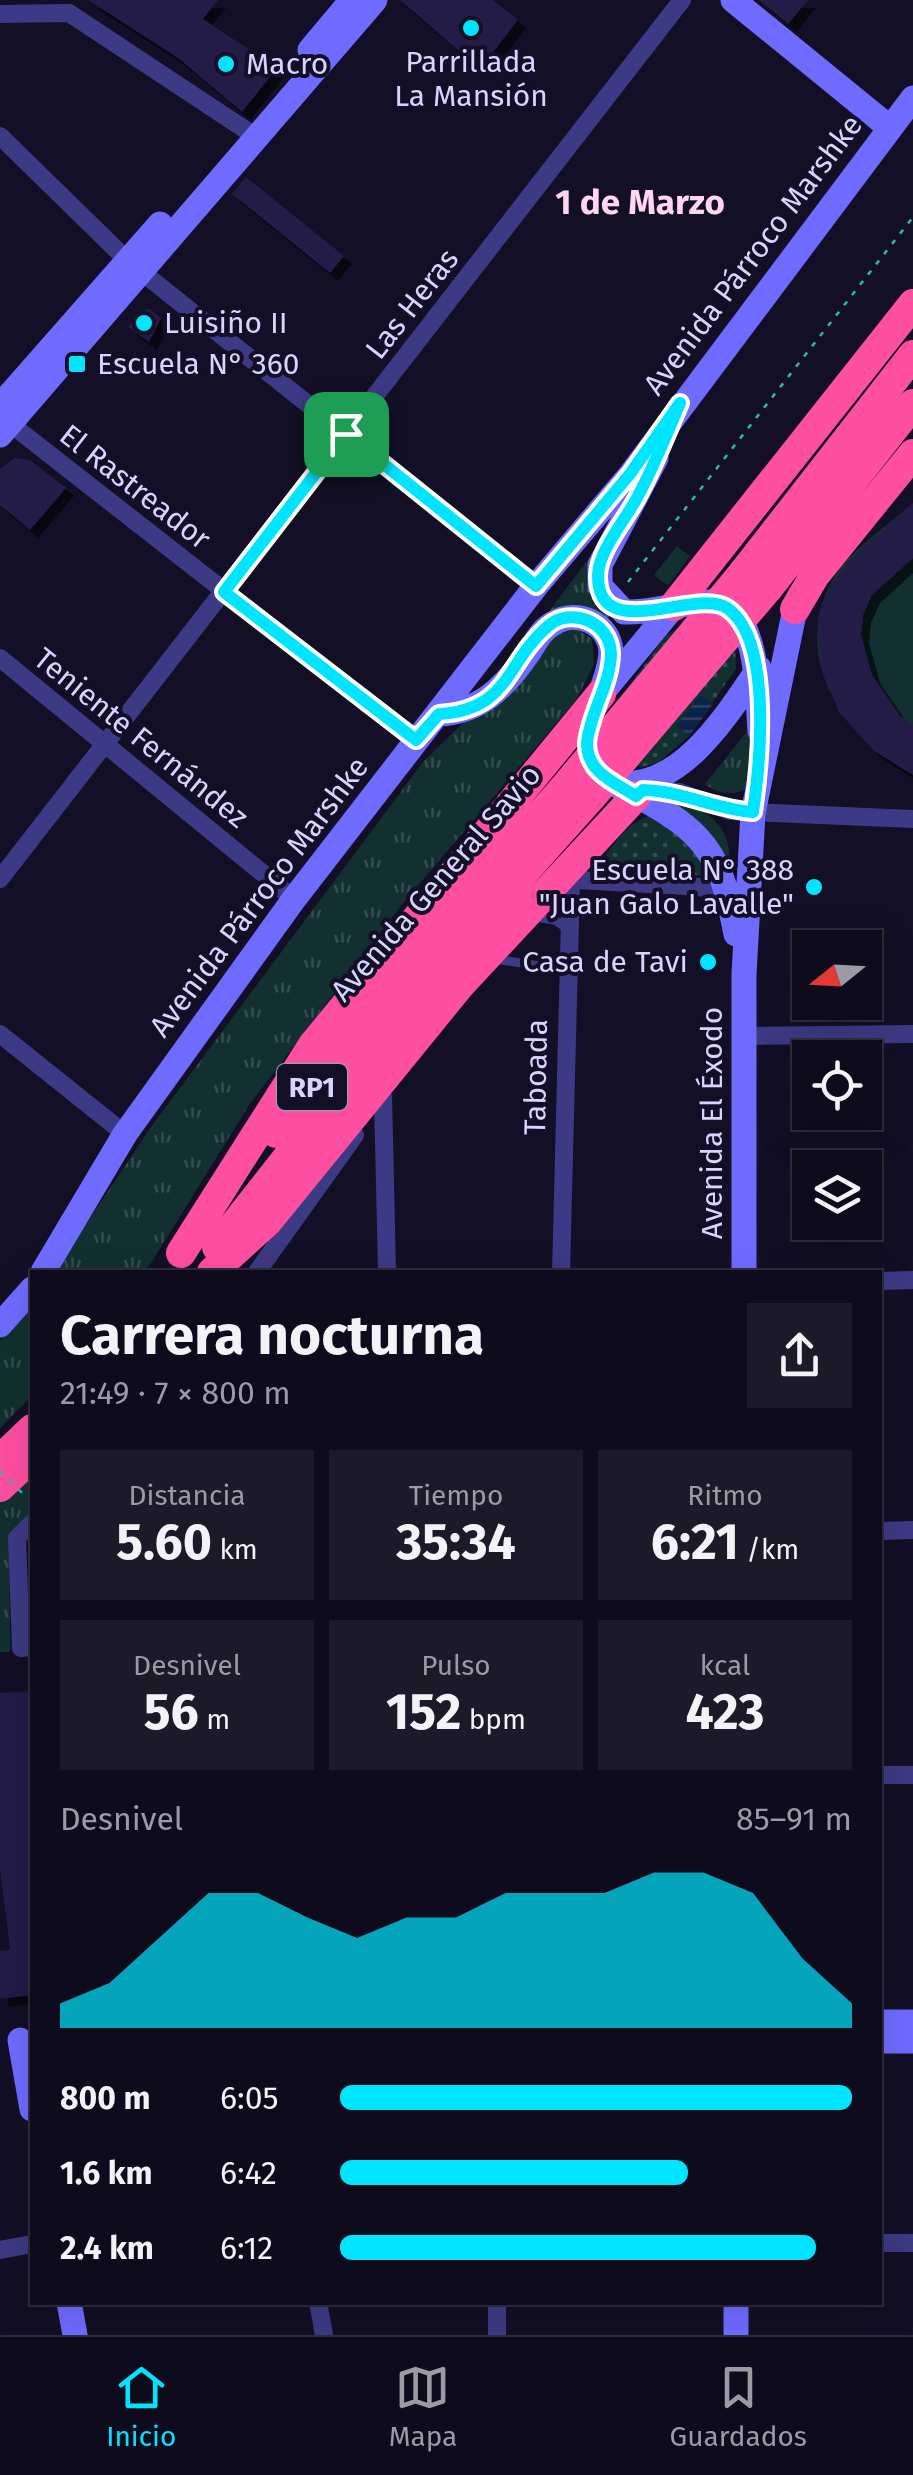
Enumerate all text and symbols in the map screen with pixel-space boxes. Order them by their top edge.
marker: Parrillada La Mansión [460,17,482,39]
place label: Parrillada La Mansión [394,44,548,114]
place label: Macro [246,46,328,82]
marker: Macro [215,53,237,75]
street label: Avenida Párroco Marshke [636,108,870,402]
district label: 1 de Marzo [555,181,725,223]
street label: Las Heras [358,242,466,366]
place label: Luisiño II [164,305,288,341]
marker: Luisiño II [133,312,155,334]
place label: Escuela N° 360 [97,346,300,382]
marker: Escuela N° 360 [66,353,88,375]
pin [304,392,389,477]
icon: arrive [319,407,374,462]
street label: El Rastreador [52,417,218,557]
street label: Teniente Fernández [27,641,255,835]
street label: Avenida Párroco Marshke [142,750,376,1044]
street label: Avenida General Savio [323,757,549,1009]
place label: Escuela N° 388 "Juan Galo Lavalle" [539,852,794,922]
marker: Escuela N° 388 "Juan Galo Lavalle" [803,876,825,898]
north arrow [792,930,882,1020]
map controls [792,930,882,1240]
place label: Casa de Tavi [522,944,688,980]
marker: Casa de Tavi [697,951,719,973]
street label: Avenida El Éxodo [694,1007,730,1239]
street label: Taboada [517,1019,555,1135]
button: locate [792,1040,882,1130]
road number: RP1 [277,1064,347,1110]
button: layers [792,1150,882,1240]
text: Carrera nocturna [60,1303,484,1369]
button: share [747,1303,852,1408]
text: 21:49 · 7 × 800 m [60,1374,291,1412]
text: Distancia [128,1479,246,1512]
text: Tiempo [409,1479,503,1512]
text: Ritmo [687,1479,763,1512]
text: 5.60 [116,1512,212,1572]
text: 35:34 [396,1512,516,1572]
text: 6:21 [651,1512,739,1572]
text: km [212,1533,258,1566]
text: /km [739,1533,799,1566]
text: Desnivel [133,1649,241,1682]
text: Pulso [421,1649,491,1682]
text: kcal [700,1649,750,1682]
text: 56 [144,1682,199,1742]
text: 152 [386,1682,461,1742]
text: 423 [686,1682,764,1742]
text: m [199,1703,230,1736]
text: bpm [461,1703,526,1736]
text: Desnivel [60,1800,183,1838]
text: 85–91 m [736,1800,852,1838]
text: 800 m [60,2079,151,2117]
text: 6:05 [220,2079,279,2117]
text: 1.6 km [60,2154,153,2192]
text: 6:42 [220,2154,277,2192]
text: 2.4 km [60,2229,154,2267]
text: 6:12 [220,2229,273,2267]
tab: Inicio [106,2360,176,2453]
tab: Mapa [389,2360,457,2453]
tab: Guardados [670,2360,807,2453]

